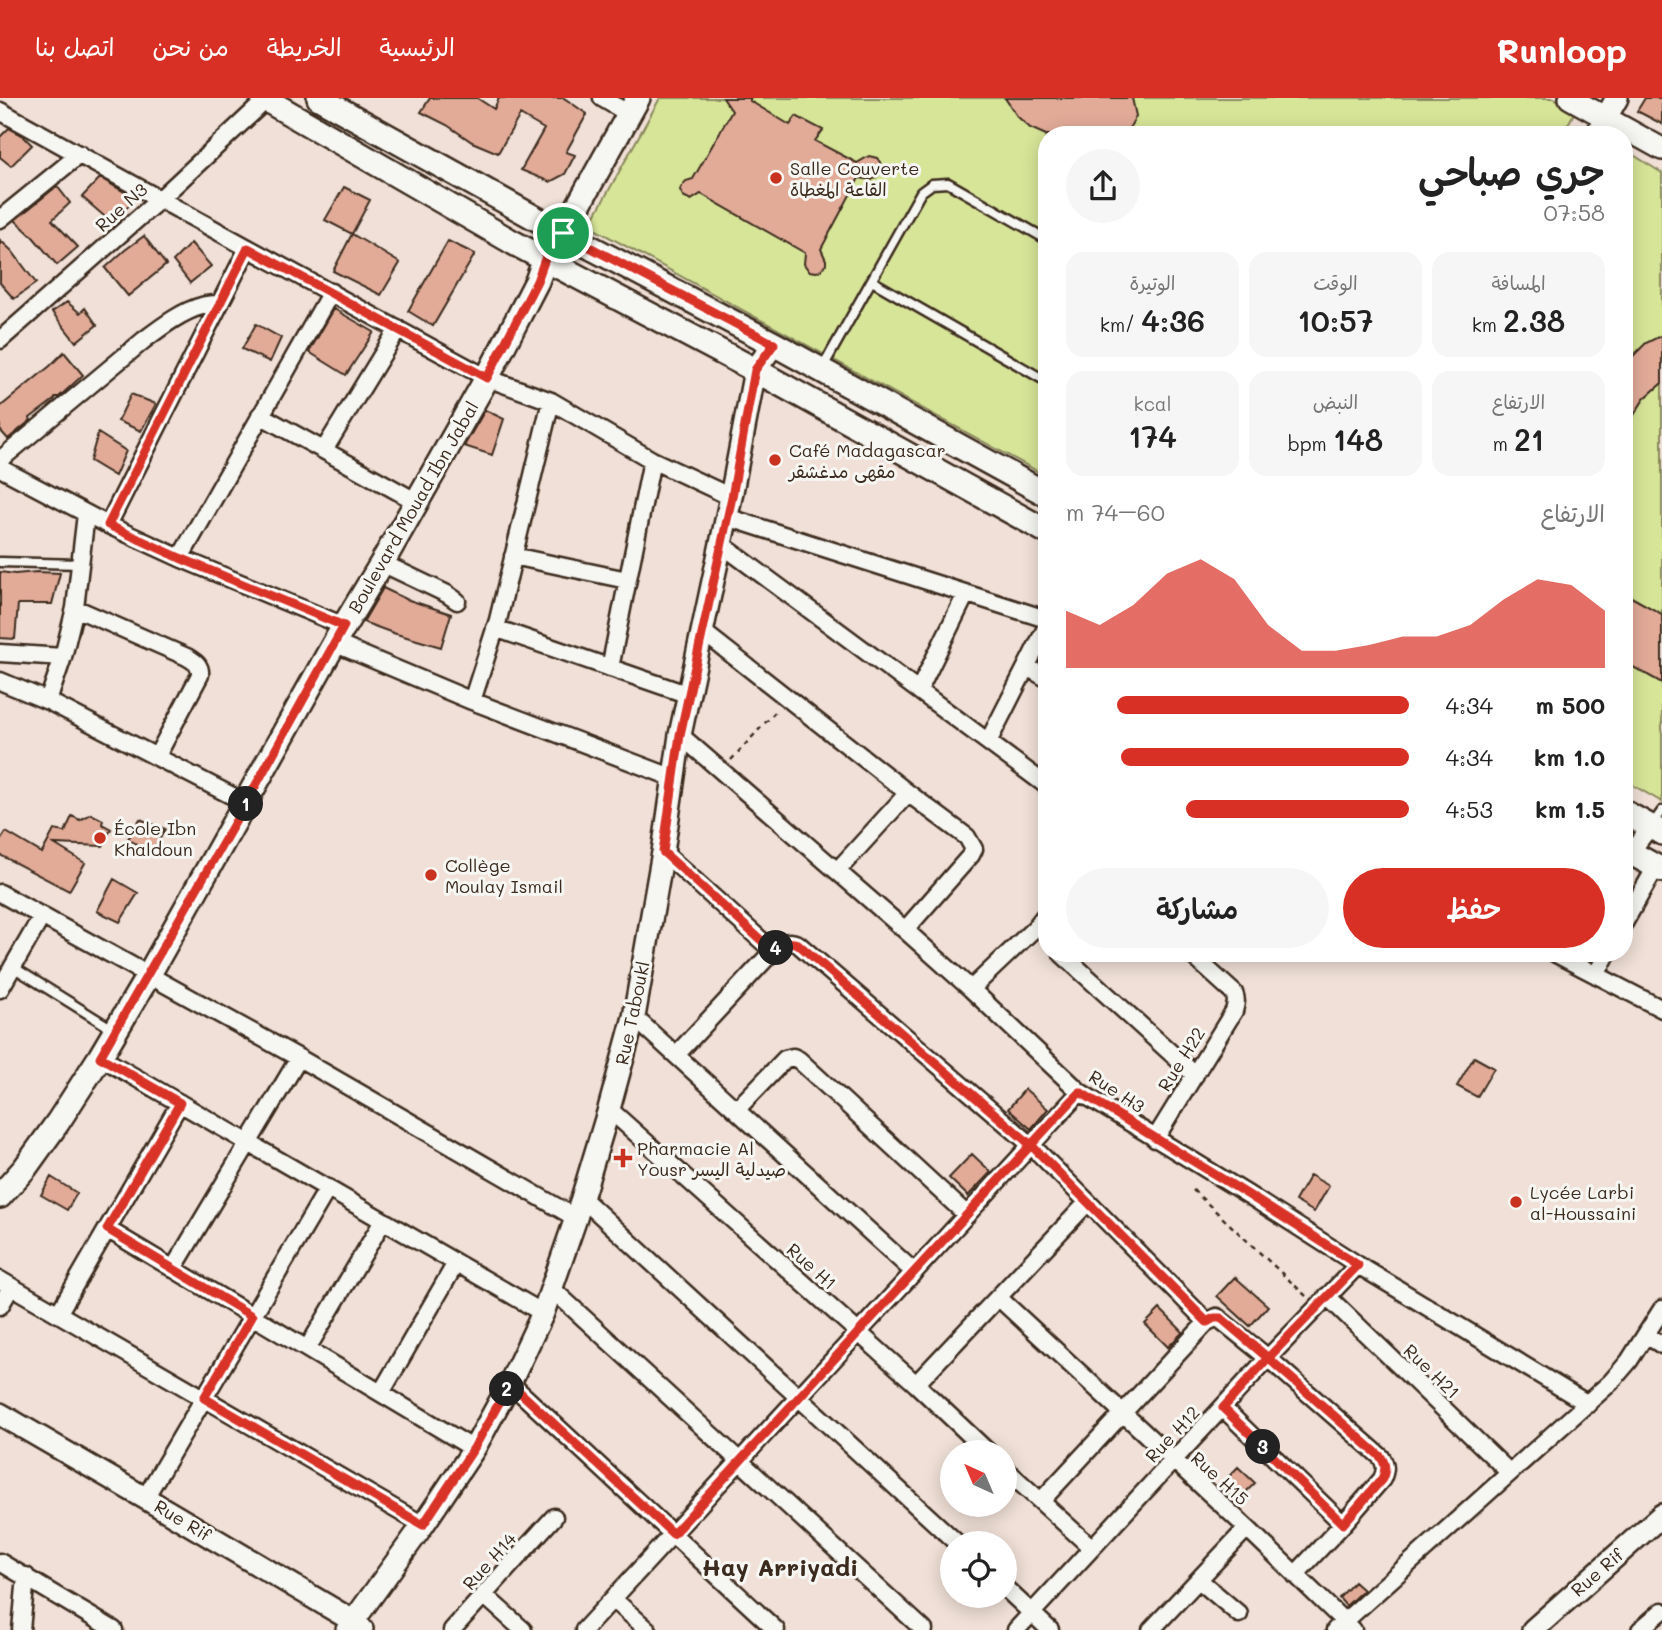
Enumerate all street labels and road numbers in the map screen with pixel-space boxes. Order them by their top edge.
street label: Rue N3 [90,177,152,237]
street label: Boulevard Mouad Ibn Jabal [342,397,484,617]
street label: Rue Taboukl [609,959,655,1067]
street label: Rue H22 [1152,1022,1210,1096]
street label: Rue H3 [1085,1064,1149,1118]
street label: Rue H1 [782,1237,842,1295]
street label: Rue H21 [1399,1338,1465,1404]
street label: Rue H12 [1140,1401,1204,1467]
street label: Rue H15 [1186,1446,1254,1510]
street label: Rue Rif [150,1494,217,1547]
street label: Rue H14 [457,1527,522,1595]
street label: Rue Rif [1566,1542,1629,1602]

